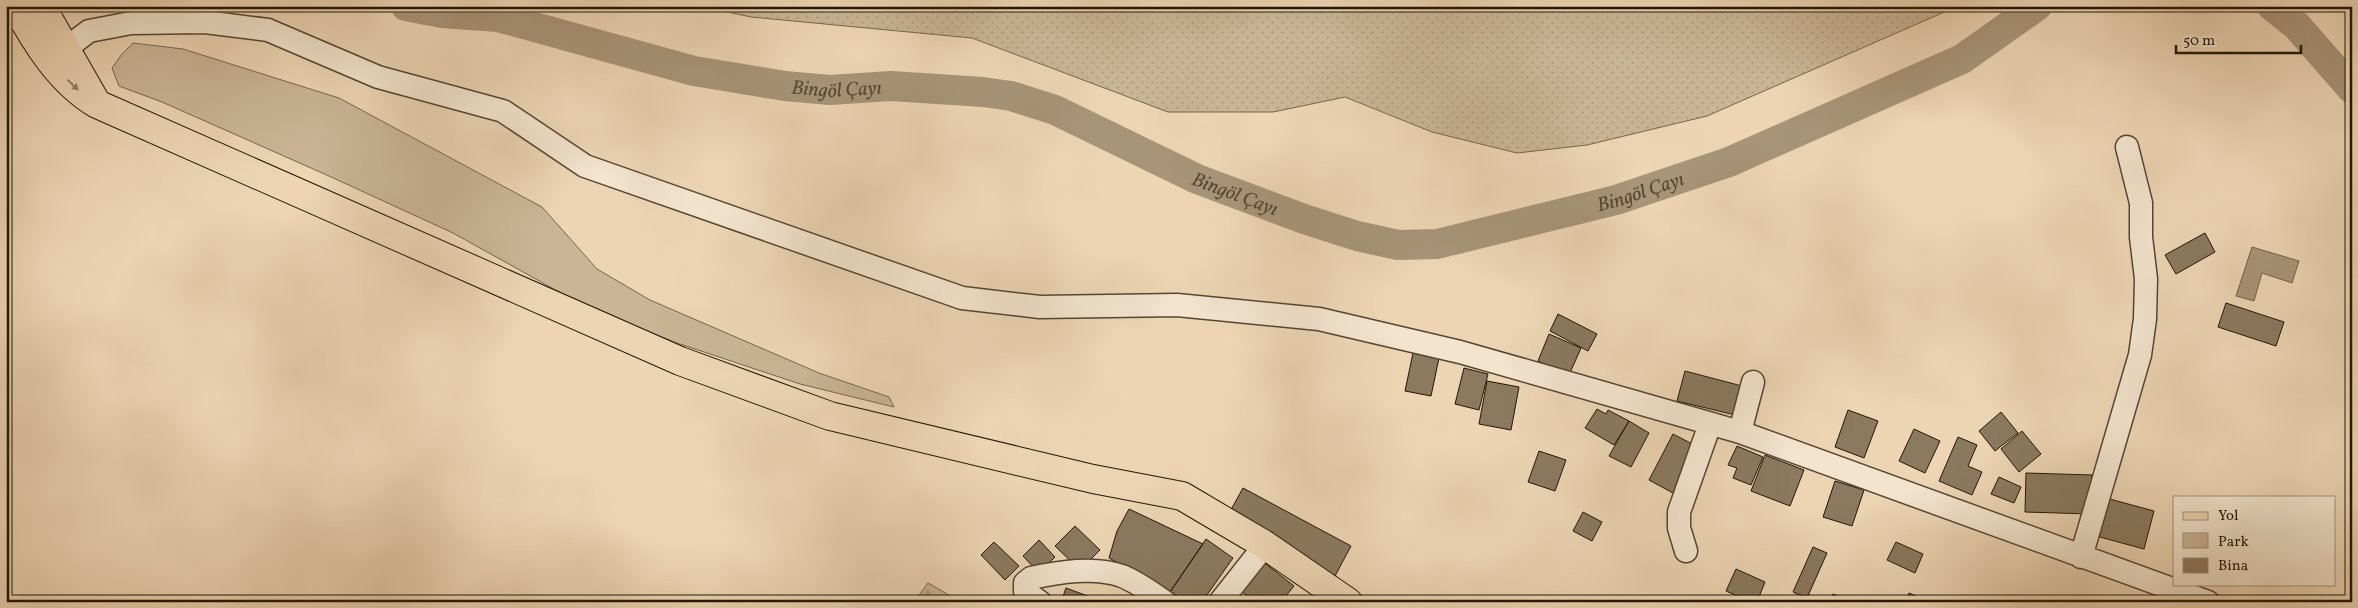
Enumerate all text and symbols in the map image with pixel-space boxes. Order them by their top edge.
scale bar [2176,22,2300,54]
text: 50 m [2183,31,2215,52]
water label: Bingöl Çayı [790,75,883,106]
one-way arrow [67,78,79,90]
water label: Bingöl Çayı [1187,166,1282,224]
water label: Bingöl Çayı [1594,166,1688,220]
legend [2173,496,2336,586]
text: Yol [2218,506,2238,527]
text: Park [2218,532,2249,553]
text: Bina [2218,556,2248,577]

